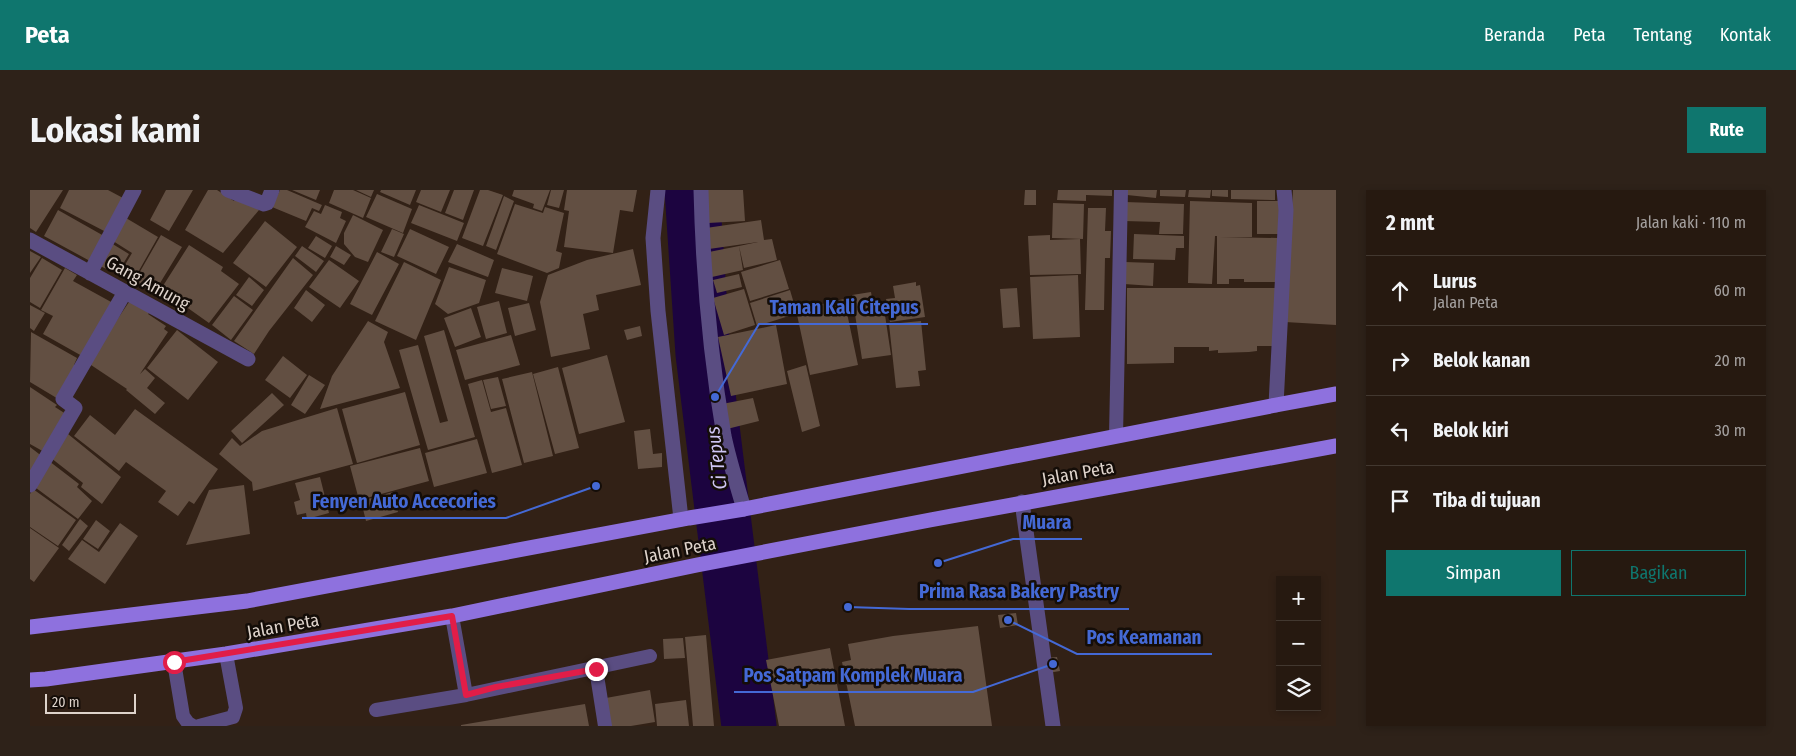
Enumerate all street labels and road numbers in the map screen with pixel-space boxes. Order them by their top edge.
street label: Gang Amung [102,251,194,315]
street label: Jalan Peta [1040,456,1116,490]
street label: Jalan Peta [642,532,718,568]
street label: Jalan Peta [245,609,321,643]

